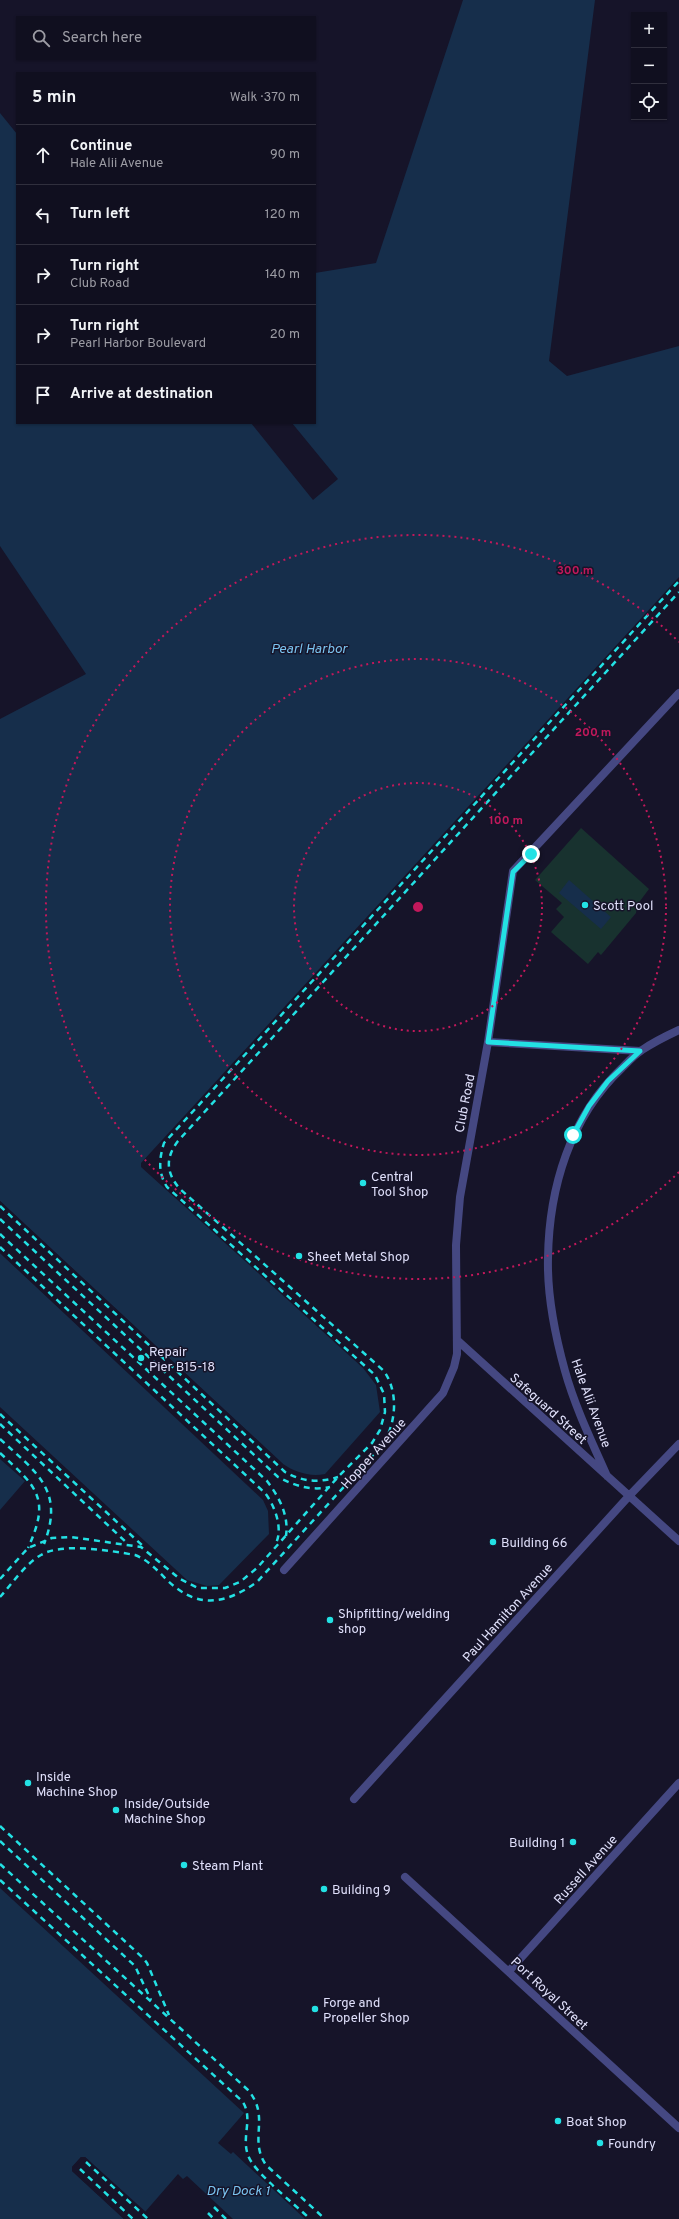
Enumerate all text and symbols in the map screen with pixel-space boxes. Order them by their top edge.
map controls [631,12,667,120]
button: + [631,12,667,48]
search box [16,16,316,60]
icon: search [30,27,52,49]
text: Search here [62,29,142,48]
button: − [631,48,667,84]
button: locate [631,84,667,120]
text: 5 min [32,87,76,109]
text: Walk · 370 m [230,90,300,106]
text: Continue [70,137,132,156]
icon: ahead [32,144,54,166]
text: 90 m [270,147,300,163]
text: Hale Alii Avenue [70,156,163,172]
icon: left [32,204,54,226]
text: Turn left [70,205,130,224]
text: 120 m [265,207,300,223]
text: Turn right [70,257,139,276]
icon: right [32,264,54,286]
text: 140 m [265,267,300,283]
text: Club Road [70,276,130,292]
text: Turn right [70,317,139,336]
icon: right [32,324,54,346]
text: 20 m [270,327,300,343]
text: Pearl Harbor Boulevard [70,336,206,352]
icon: arrive [32,384,54,406]
text: Arrive at destination [70,385,213,404]
text: 300 m [557,563,593,579]
water label: Pearl Harbor [271,641,349,658]
text: 200 m [575,725,611,741]
text: 100 m [489,813,523,829]
route end [522,845,540,863]
place label: Scott Pool [593,899,653,915]
centre of rings [411,900,425,914]
marker: Scott Pool [580,900,590,910]
street label: Club Road [452,1073,480,1134]
route start [564,1126,582,1144]
place label: Central Tool Shop [371,1170,428,1201]
marker: Central Tool Shop [358,1178,368,1188]
place label: Sheet Metal Shop [307,1250,410,1266]
marker: Sheet Metal Shop [294,1251,304,1261]
place label: Repair Pier B15-18 [149,1345,215,1376]
marker: Repair Pier B15-18 [136,1353,146,1363]
street label: Hale Alii Avenue [567,1357,614,1450]
street label: Safeguard Street [506,1371,590,1448]
street label: Hopper Avenue [339,1416,410,1493]
place label: Building 66 [501,1536,568,1552]
marker: Building 66 [488,1537,498,1547]
street label: Paul Hamilton Avenue [460,1561,557,1666]
place label: Shipfitting/welding shop [338,1607,450,1638]
marker: Shipfitting/welding shop [325,1615,335,1625]
place label: Inside Machine Shop [36,1770,118,1801]
marker: Inside Machine Shop [23,1778,33,1788]
place label: Inside/Outside Machine Shop [124,1797,210,1828]
marker: Inside/Outside Machine Shop [111,1805,121,1815]
street label: Russell Avenue [551,1832,622,1908]
place label: Building 1 [509,1836,565,1852]
marker: Building 1 [568,1837,578,1847]
place label: Steam Plant [192,1859,263,1875]
marker: Steam Plant [179,1860,189,1870]
place label: Building 9 [332,1883,391,1899]
marker: Building 9 [319,1884,329,1894]
street label: Port Royal Street [507,1955,591,2034]
place label: Forge and Propeller Shop [323,1996,410,2027]
marker: Forge and Propeller Shop [310,2004,320,2014]
place label: Boat Shop [566,2115,627,2131]
marker: Boat Shop [553,2116,563,2126]
place label: Foundry [608,2137,656,2153]
marker: Foundry [595,2138,605,2148]
water label: Dry Dock 1 [206,2183,270,2200]

